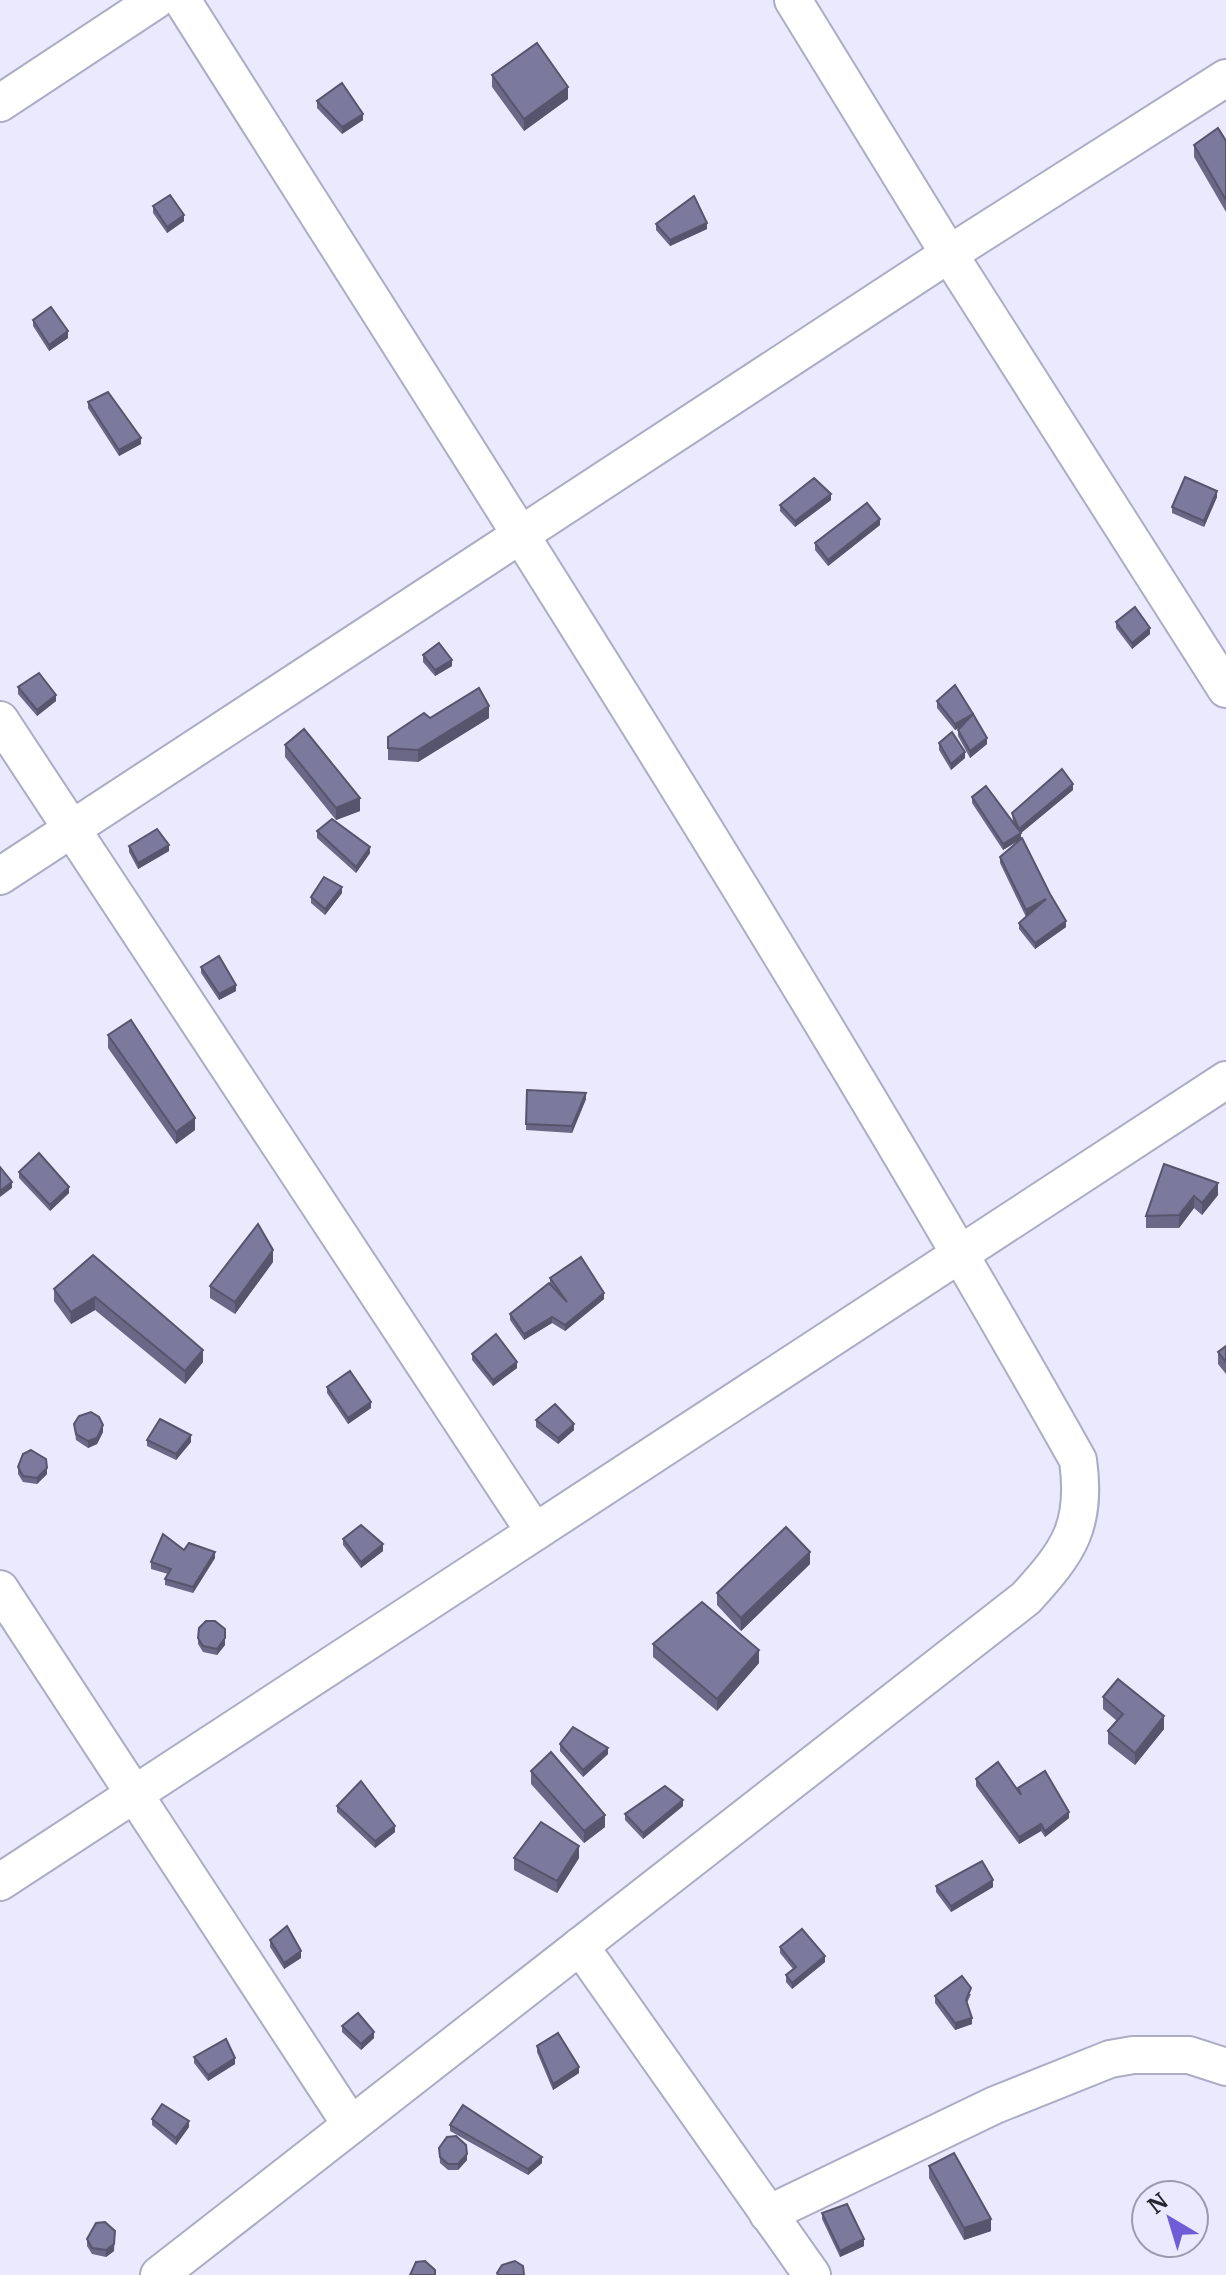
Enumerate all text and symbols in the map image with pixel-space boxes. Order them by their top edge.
north arrow [1130,2179,1210,2259]
text: N [1142,2186,1174,2220]

